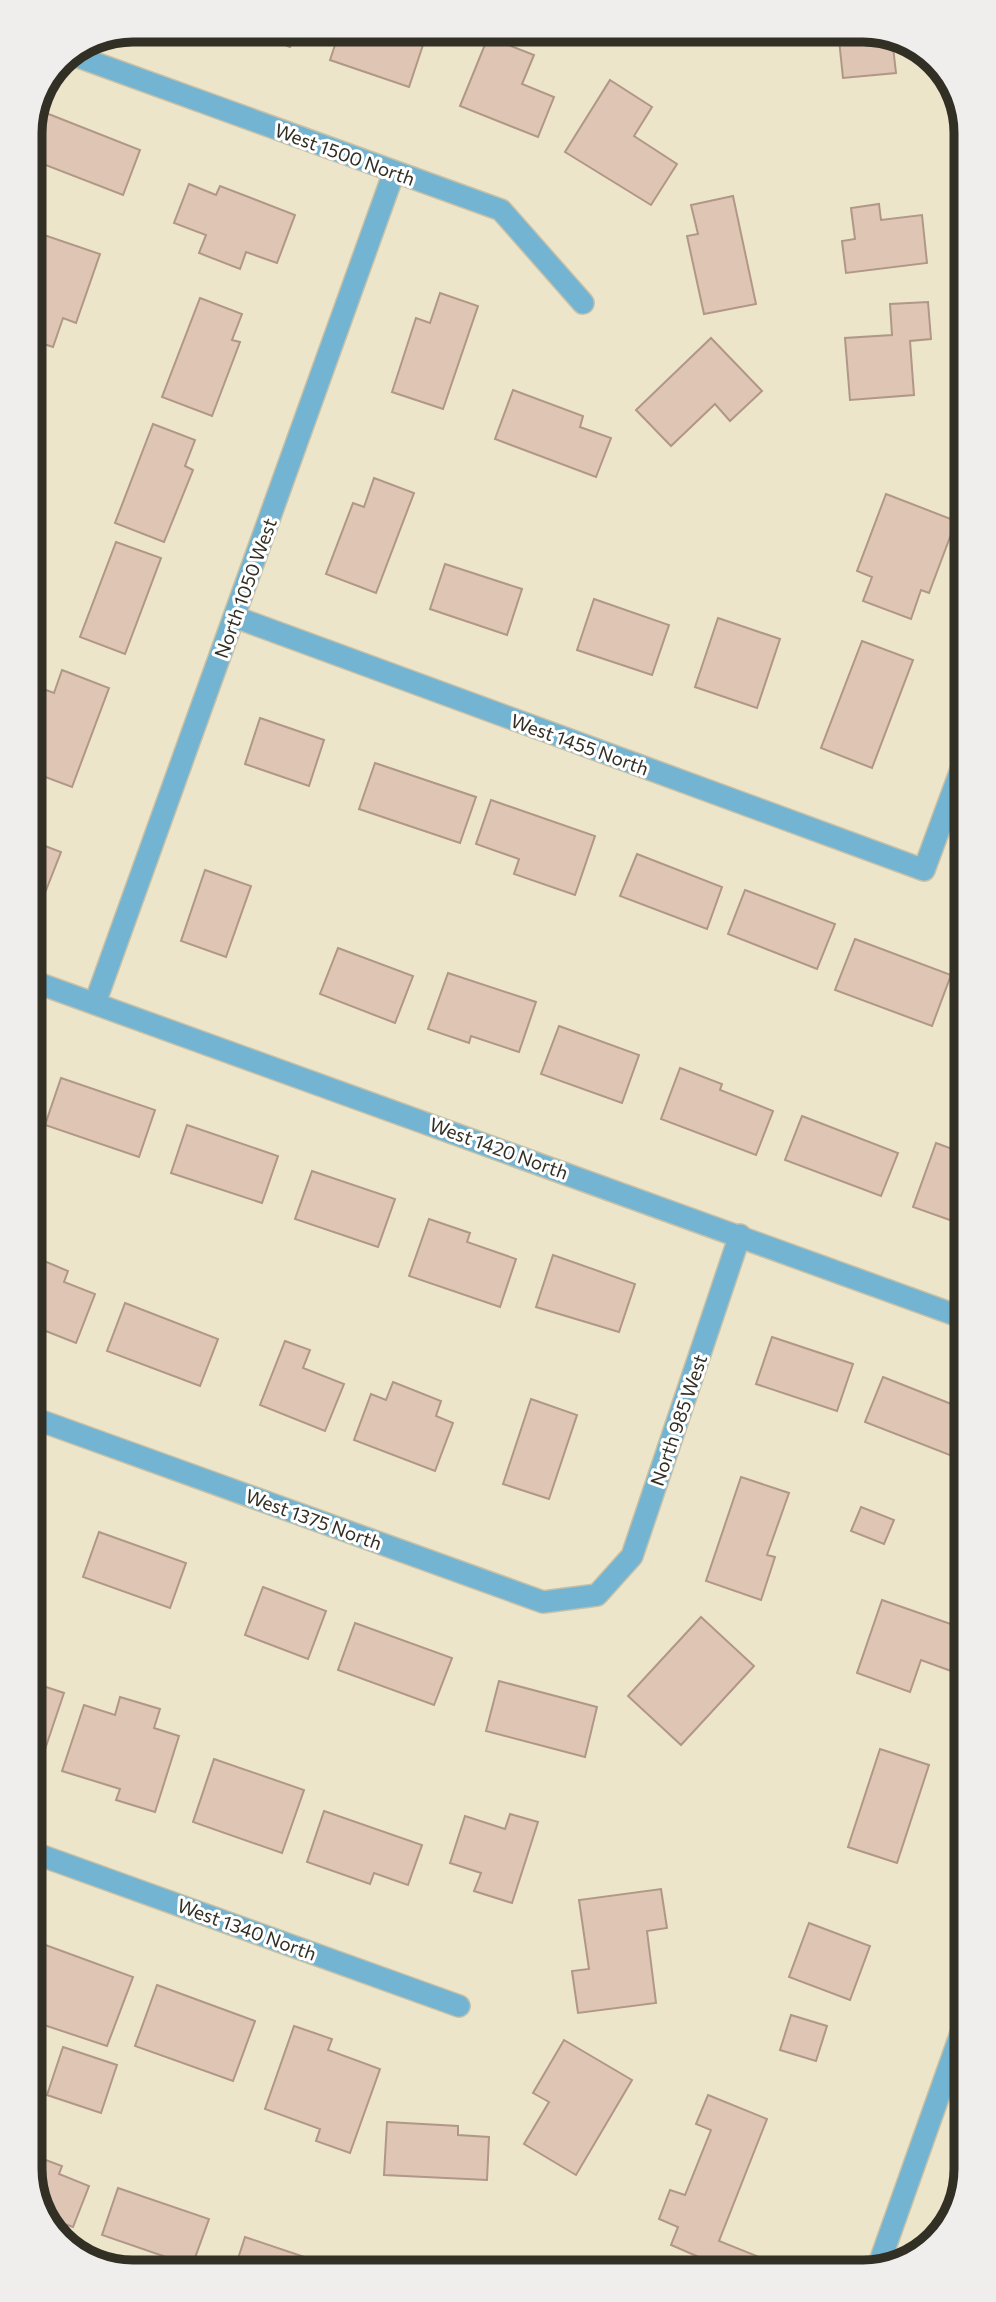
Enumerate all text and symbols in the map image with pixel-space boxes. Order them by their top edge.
street label: West 1500 North [272,118,418,190]
street label: North 1050 West [209,515,281,661]
street label: West 1455 North [508,708,652,780]
street label: West 1420 North [427,1112,571,1184]
street label: North 985 West [645,1351,711,1489]
street label: West 1375 North [243,1484,385,1554]
street label: West 1340 North [174,1893,320,1965]

